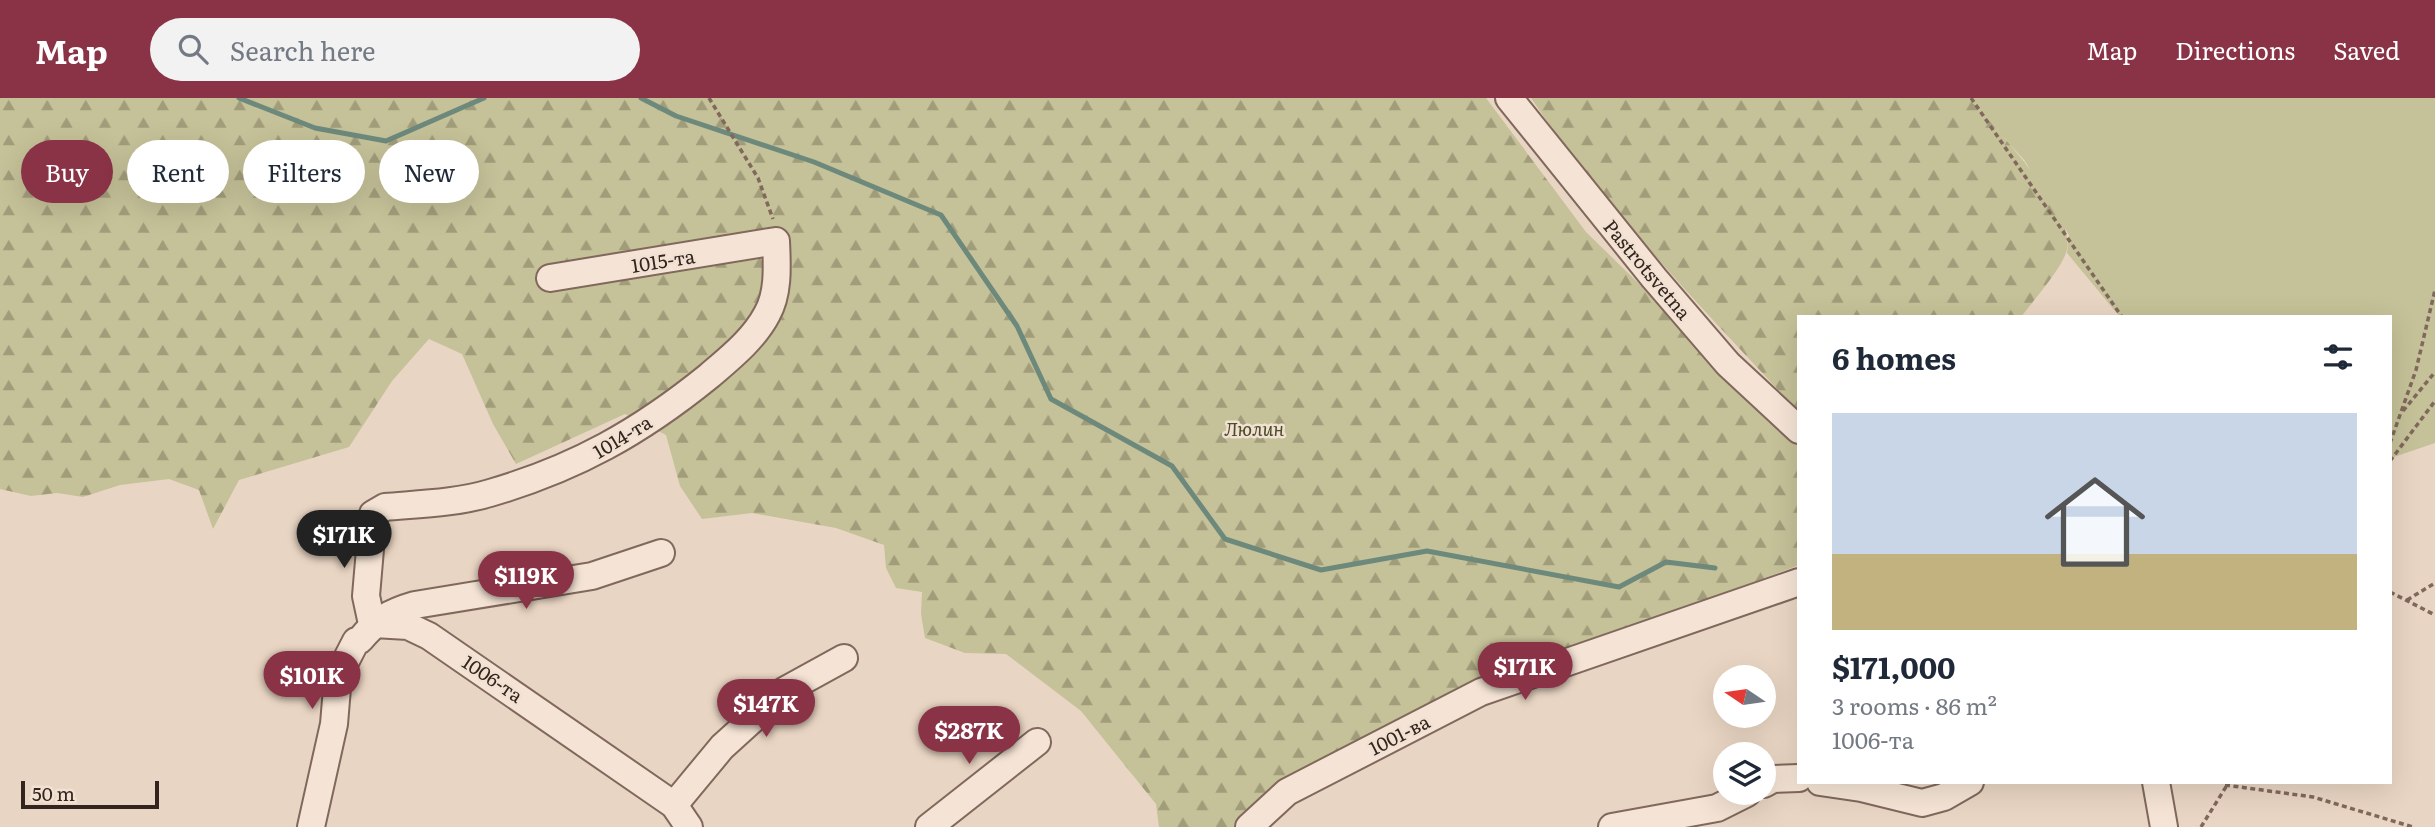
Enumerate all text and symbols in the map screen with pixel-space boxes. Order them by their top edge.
search box [150,18,640,81]
text: Map [35,25,108,74]
icon: search [174,30,212,68]
text: Search here [230,30,376,69]
text: Map [2086,32,2137,67]
text: Directions [2175,32,2295,67]
text: Saved [2333,32,2400,67]
chip: Buy [21,140,113,203]
chip: Rent [127,140,229,203]
chip: Filters [243,140,365,203]
chip: New [379,140,479,203]
street label: Pastrotsvetna [1598,213,1699,326]
street label: 1015-та [629,241,698,279]
text: 6 homes [1832,335,1956,379]
icon: filters [2319,338,2357,376]
street label: 1014-та [587,407,657,465]
park label: Люлин [1224,414,1284,442]
icon: home [2032,459,2158,585]
pin: $171K [295,510,393,570]
text: $171K [313,516,375,550]
pin: $119K [477,552,575,611]
text: $119K [494,557,558,591]
pin: $171K [1476,642,1574,702]
text: $171,000 [1832,644,1956,688]
street label: 1006-та [457,647,530,709]
text: $171K [1494,648,1556,682]
pin: $101K [263,652,361,711]
text: $101K [280,657,344,691]
north arrow [1713,665,1776,728]
map controls [1713,665,1776,805]
pin: $147K [717,680,815,739]
text: $147K [733,685,799,719]
text: 3 rooms · 86 m² [1832,688,1997,722]
pin: $287K [920,706,1018,766]
street label: 1001-ва [1364,706,1435,761]
text: $287K [934,712,1004,746]
text: 1006-та [1832,722,1914,756]
button: layers [1713,742,1776,805]
scale bar [21,778,159,810]
text: 50 m [32,779,75,807]

